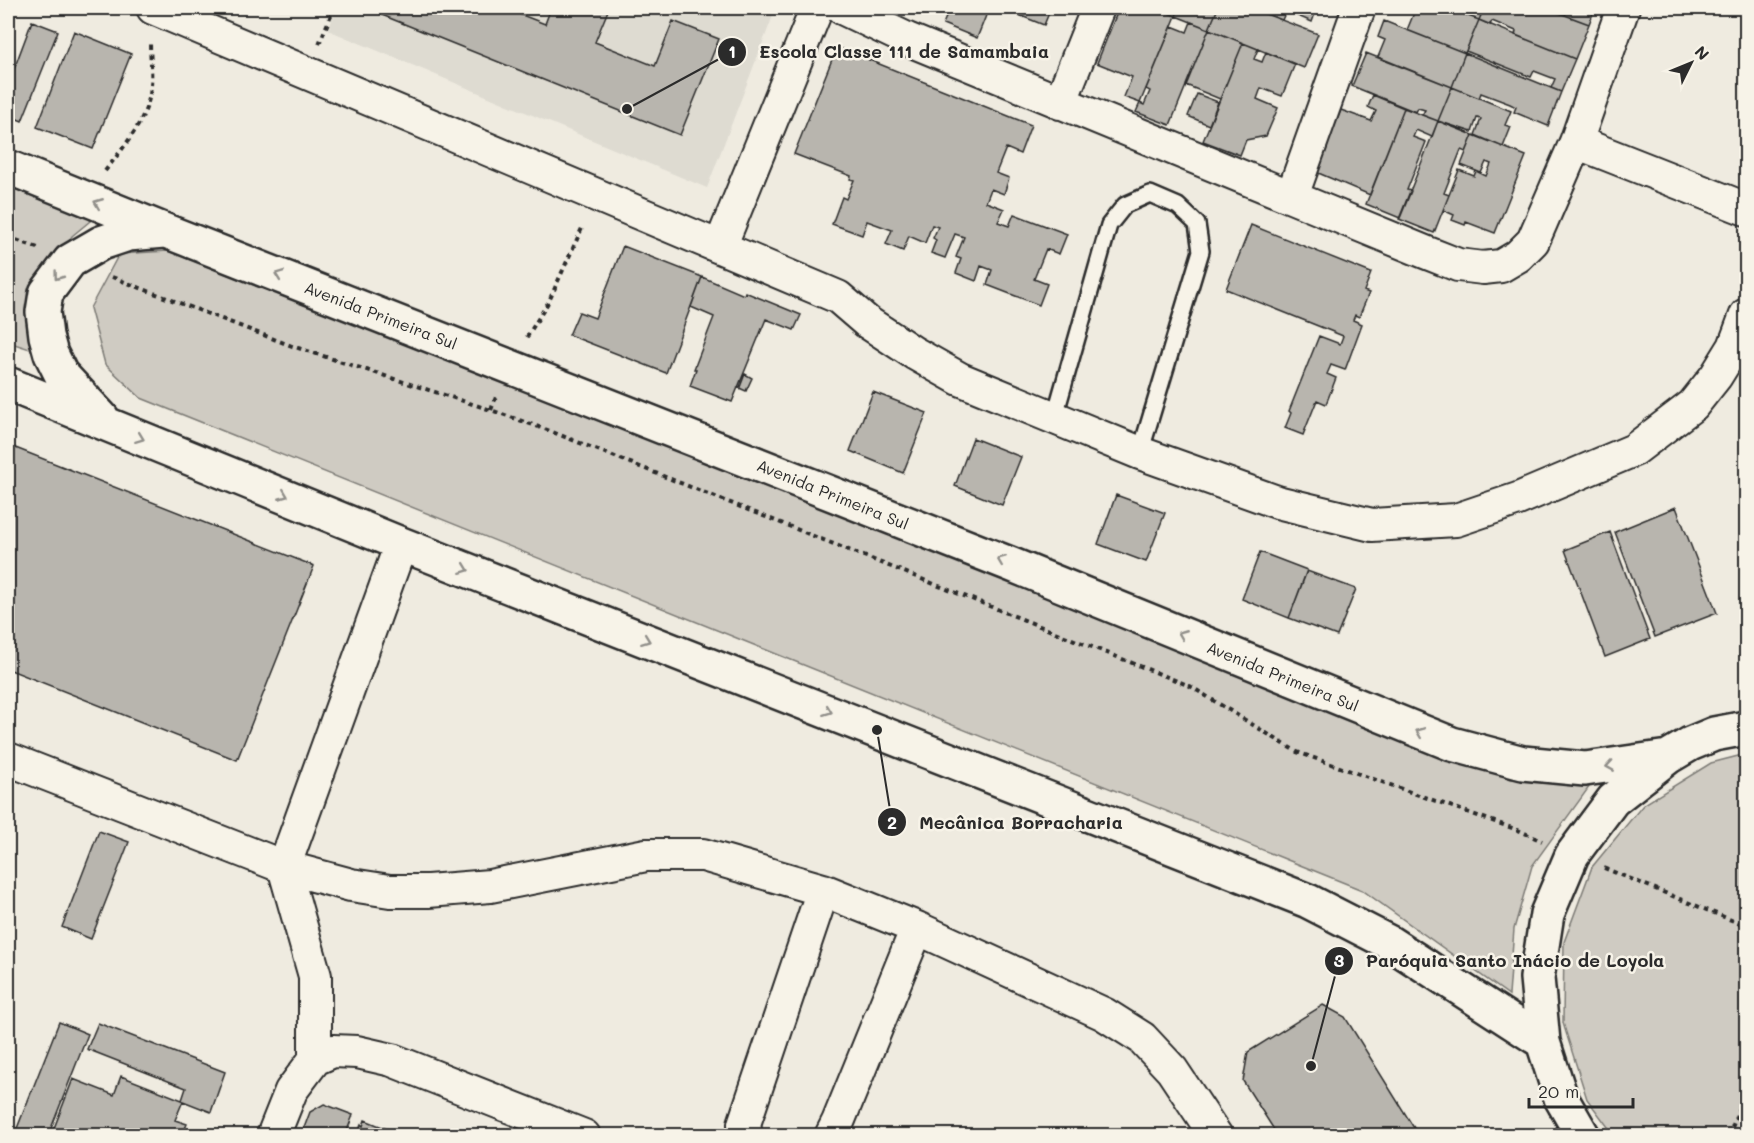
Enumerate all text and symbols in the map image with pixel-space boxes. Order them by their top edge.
north arrow [1661,33,1721,93]
callout: Escola Classe 111 de Samambaia [717,34,1061,70]
text: 1 [728,39,736,63]
text: Escola Classe 111 de Samambaia [759,39,1049,63]
text: N [1691,41,1714,64]
one-way arrow [93,198,104,210]
one-way arrow [54,270,65,281]
one-way arrow [274,270,285,283]
street label: Avenida Primeira Sul [302,276,460,354]
one-way arrow [134,430,144,443]
street label: Avenida Primeira Sul [754,454,912,534]
one-way arrow [278,488,289,500]
one-way arrow [996,555,1007,568]
one-way arrow [458,562,469,574]
one-way arrow [1177,629,1188,641]
one-way arrow [640,633,651,645]
street label: Avenida Primeira Sul [1204,636,1362,716]
one-way arrow [821,704,832,716]
one-way arrow [1416,726,1426,739]
one-way arrow [1605,759,1614,771]
callout: Mecânica Borracharia [877,804,1134,840]
text: 2 [887,810,897,834]
text: Mecânica Borracharia [919,810,1123,834]
callout: Paróquia Santo Inácio de Loyola [1324,943,1676,979]
text: 3 [1334,948,1345,972]
text: Paróquia Santo Inácio de Loyola [1366,948,1664,972]
scale bar [1529,1071,1632,1109]
text: 20 m [1538,1079,1579,1103]

